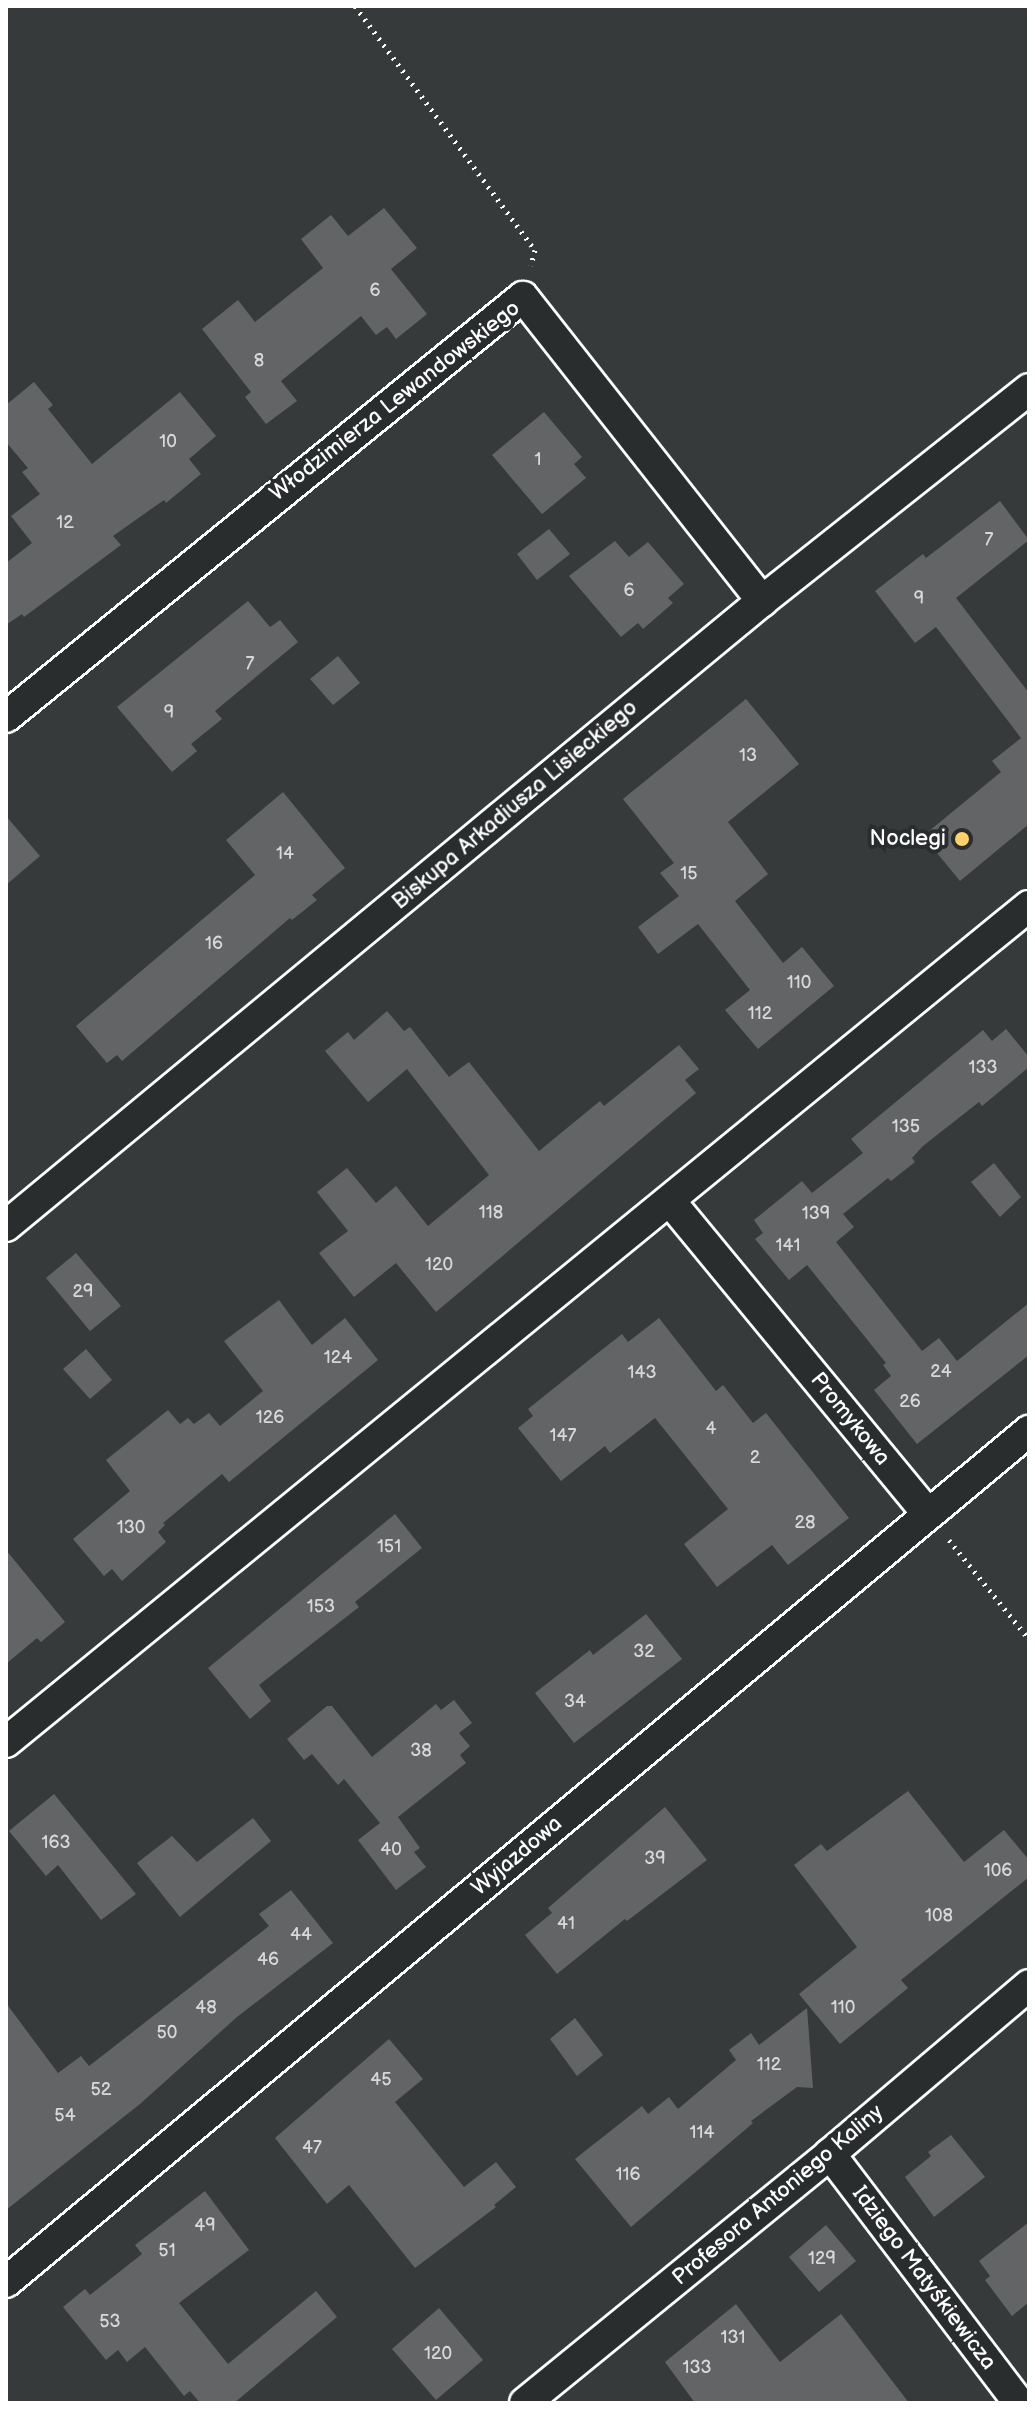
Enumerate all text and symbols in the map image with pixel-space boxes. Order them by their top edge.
house number: 6 [370,280,380,302]
street label: Włodzimierza Lewandowskiego [265,295,525,507]
house number: 8 [254,350,264,372]
house number: 10 [159,431,177,453]
house number: 1 [535,449,541,471]
house number: 12 [56,512,74,534]
house number: 7 [985,529,993,551]
house number: 6 [624,580,634,602]
house number: 9 [914,588,924,610]
house number: 7 [246,653,254,675]
street label: Biskupa Arkadiusza Lisieckiego [387,695,643,915]
house number: 9 [164,702,174,724]
house number: 13 [739,745,757,767]
place label: Noclegi [870,826,946,852]
marker: Noclegi [953,830,971,848]
house number: 14 [276,843,294,865]
house number: 15 [680,863,698,885]
house number: 16 [205,933,223,955]
house number: 110 [787,972,811,994]
house number: 112 [748,1003,772,1025]
house number: 133 [968,1057,998,1079]
house number: 135 [892,1116,920,1138]
house number: 118 [479,1202,503,1224]
house number: 139 [802,1203,830,1225]
house number: 141 [776,1235,800,1257]
house number: 120 [425,1254,453,1276]
house number: 29 [72,1281,94,1303]
house number: 124 [324,1347,352,1369]
house number: 24 [930,1361,952,1383]
house number: 143 [627,1362,657,1384]
street label: Promykowa [805,1367,895,1471]
house number: 26 [899,1391,921,1413]
house number: 126 [256,1407,284,1429]
house number: 4 [706,1418,716,1440]
house number: 147 [550,1425,576,1447]
house number: 2 [750,1447,760,1469]
house number: 28 [794,1512,816,1534]
house number: 130 [117,1517,145,1539]
house number: 151 [377,1536,401,1558]
house number: 153 [307,1596,335,1618]
house number: 32 [633,1641,655,1663]
house number: 34 [564,1691,586,1713]
house number: 38 [410,1740,432,1762]
street label: Wyjazdowa [466,1811,568,1901]
house number: 163 [41,1832,71,1854]
house number: 40 [380,1839,402,1861]
house number: 39 [644,1848,666,1870]
house number: 106 [984,1860,1012,1882]
house number: 108 [925,1905,953,1927]
house number: 41 [557,1913,575,1935]
house number: 44 [290,1924,312,1946]
house number: 46 [257,1949,279,1971]
house number: 48 [195,1997,217,2019]
house number: 110 [831,1997,855,2019]
house number: 50 [157,2022,177,2044]
house number: 112 [757,2054,781,2076]
house number: 45 [370,2069,392,2091]
house number: 52 [91,2079,111,2101]
street label: Profesora Antoniego Kaliny [667,2099,889,2291]
house number: 54 [54,2105,76,2127]
house number: 114 [690,2122,714,2144]
house number: 47 [302,2137,322,2159]
house number: 116 [616,2164,640,2186]
street label: Idziego Matyśkiewicza [846,2181,1002,2375]
house number: 49 [194,2215,216,2237]
house number: 51 [158,2240,176,2262]
house number: 129 [808,2248,836,2270]
house number: 53 [99,2311,121,2333]
house number: 131 [720,2327,746,2349]
house number: 120 [424,2343,452,2365]
house number: 133 [682,2357,712,2379]

